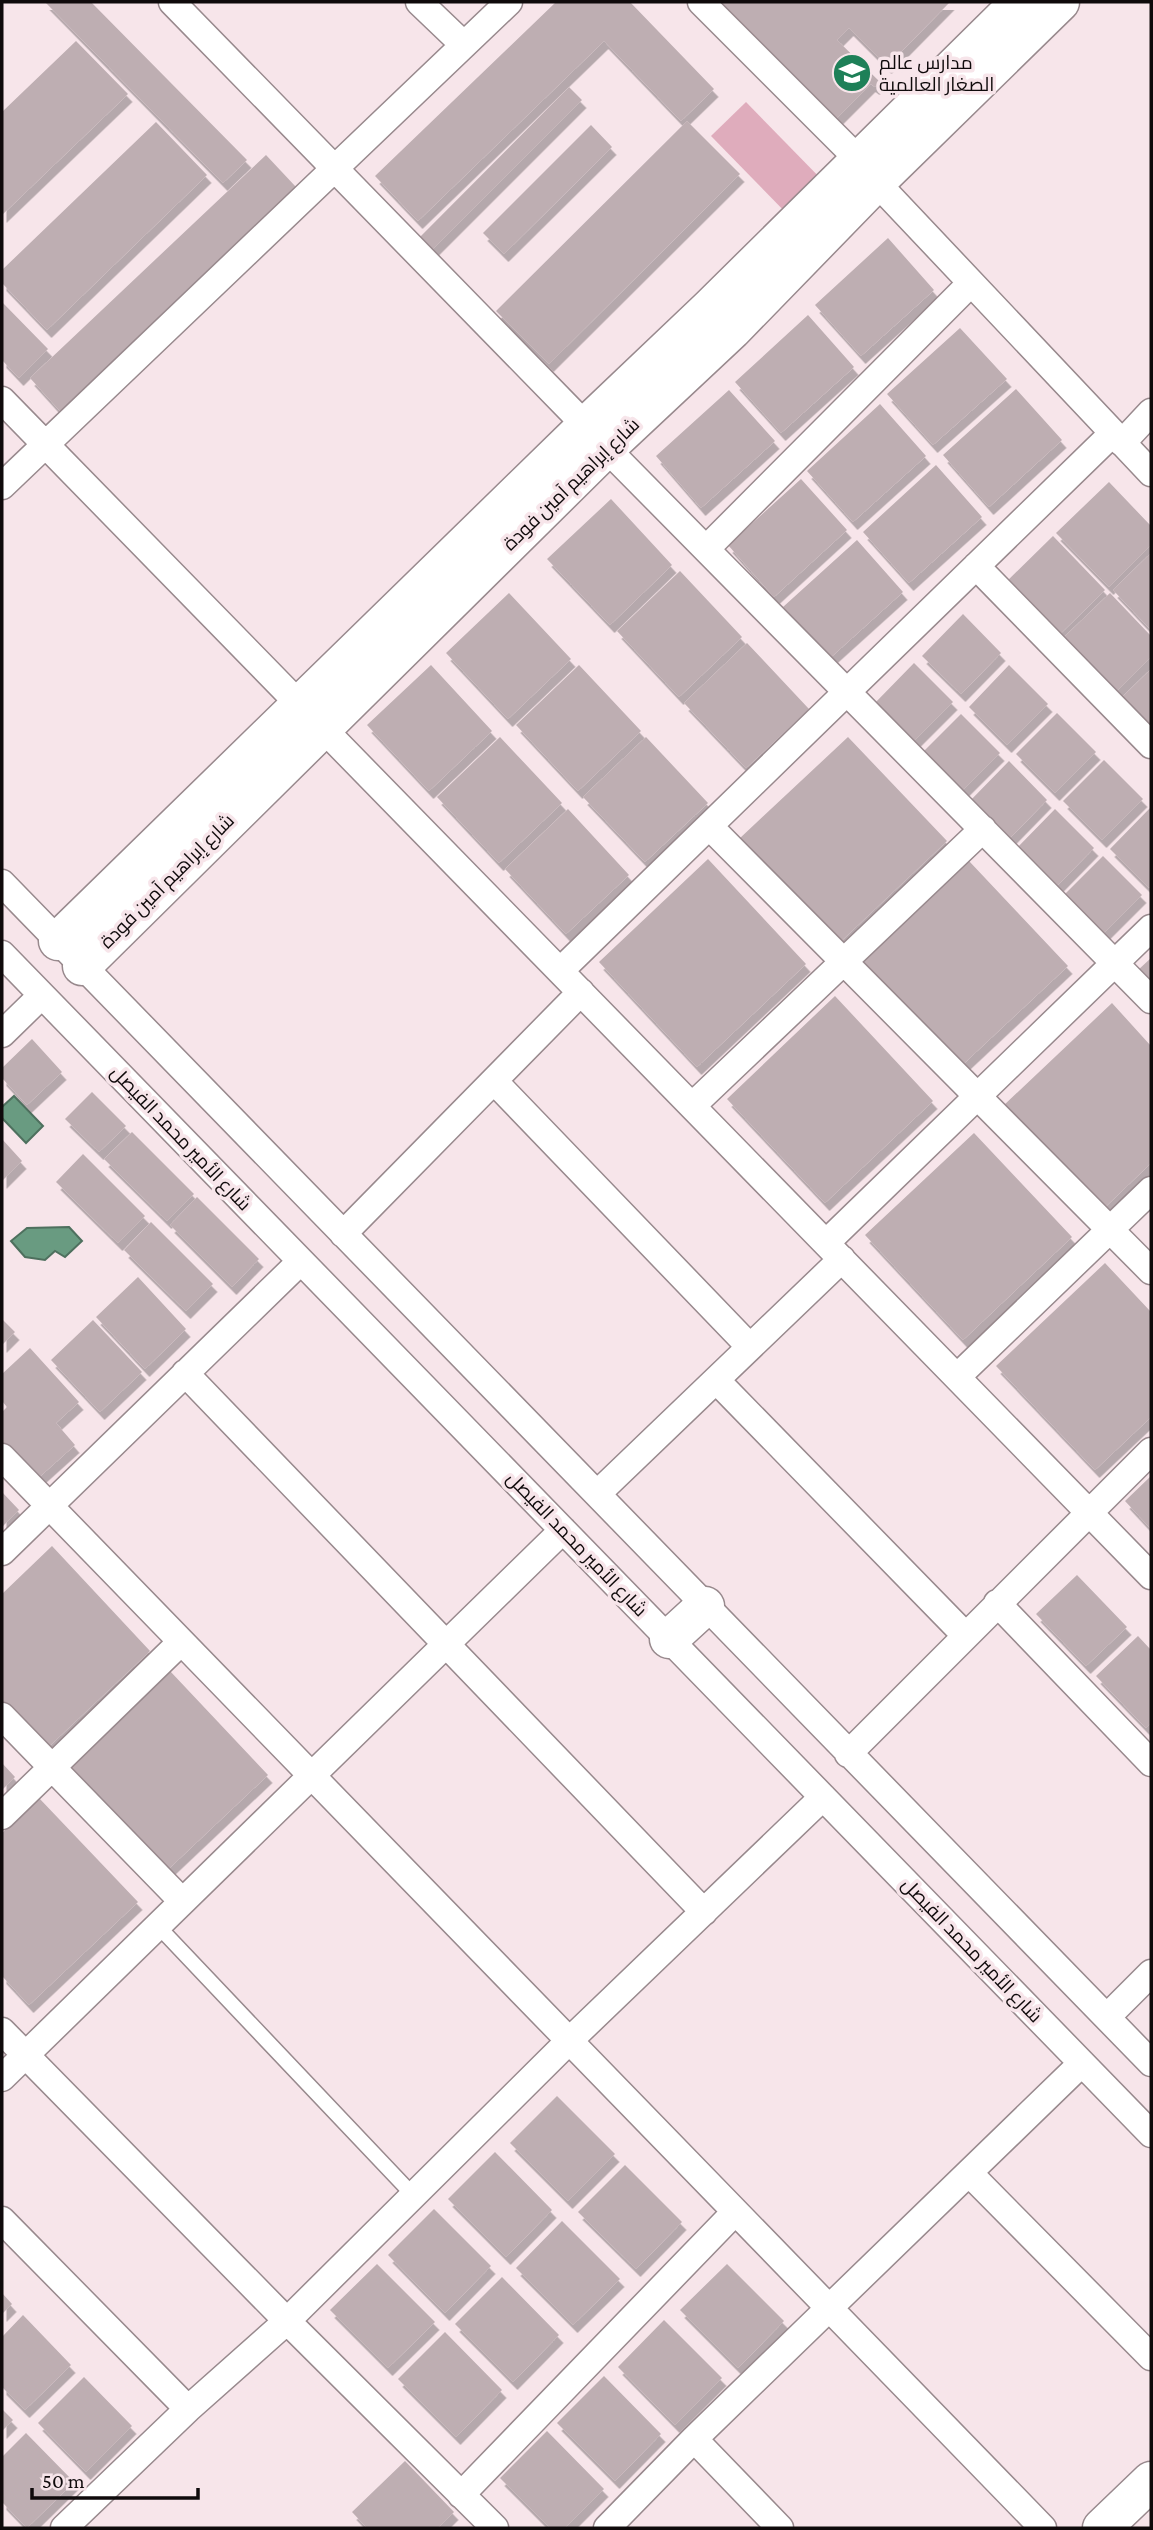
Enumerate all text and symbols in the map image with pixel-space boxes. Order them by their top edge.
school or university icon: مدارس عالم الصغار العالمية [831,52,873,94]
place label: مدارس عالم الصغار العالمية [879,52,994,96]
street label: شارع إبراهيم آمين فودة [499,414,645,556]
street label: شارع إبراهيم آمين فودة [96,810,240,954]
street label: شارع الأمير محمد الفيصل [104,1061,255,1217]
street label: شارع الأمير محمد الفيصل [500,1467,651,1623]
street label: شارع الأمير محمد الفيصل [895,1873,1046,2029]
scale bar [32,2456,198,2500]
text: 50 m [42,2469,85,2493]

